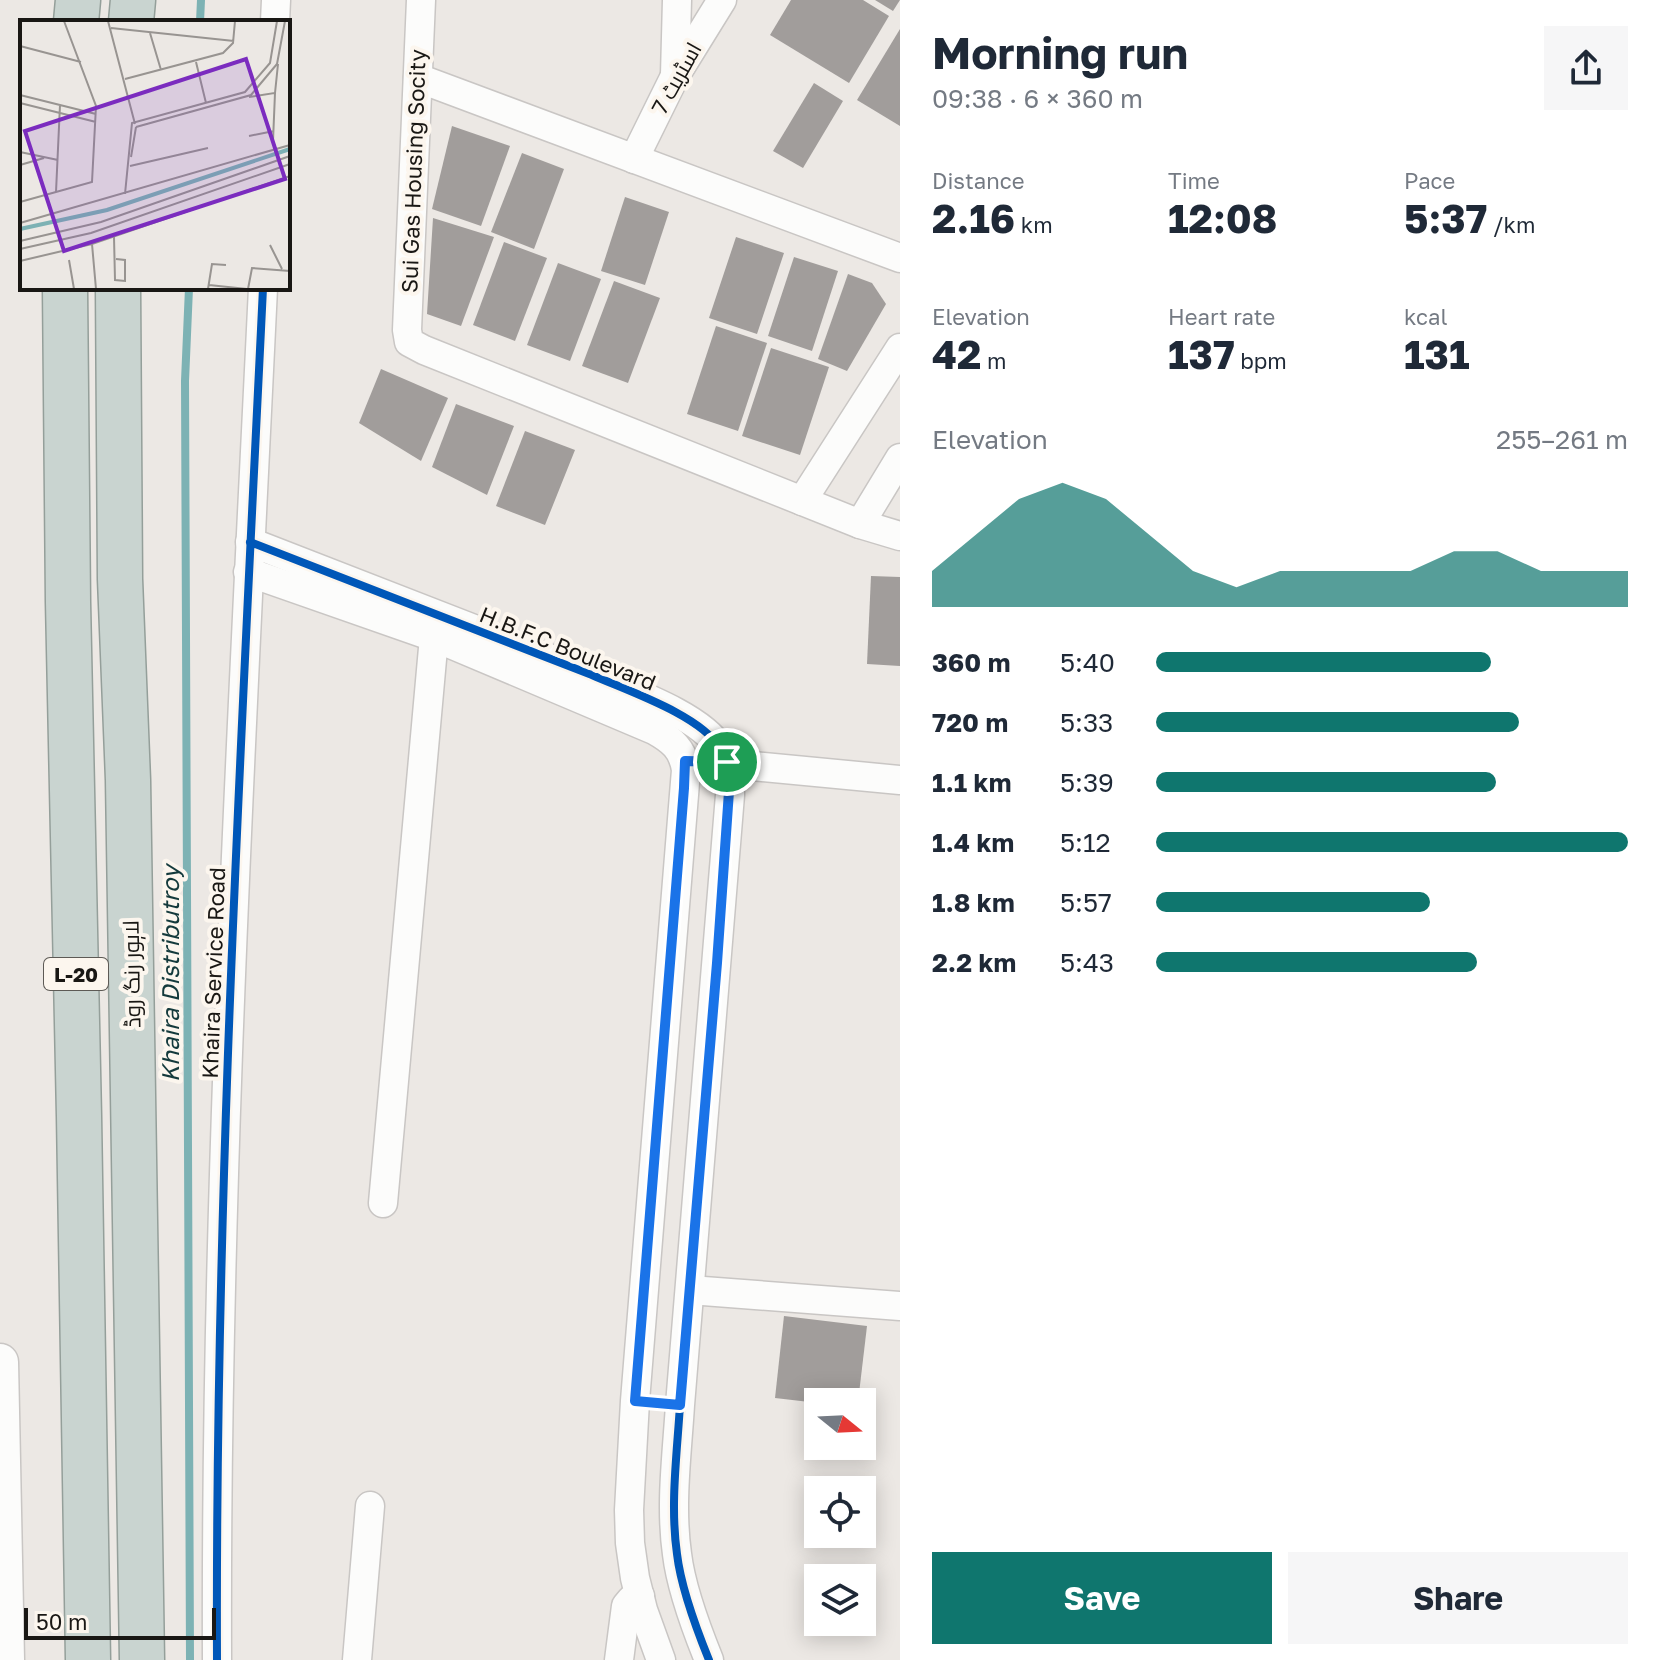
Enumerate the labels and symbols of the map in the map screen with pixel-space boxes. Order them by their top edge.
inset map [20,20,290,290]
street label: اسٹریٹ 7 [645,37,707,119]
street label: Sui Gas Housing Socity [395,49,431,293]
street label: H.B.F.C Boulevard [476,600,660,696]
pin [693,728,761,796]
water label: Khaira Distributroy [155,862,185,1082]
street label: Khaira Service Road [196,867,230,1079]
street label: لاہور رنگ روڈ [117,920,147,1028]
road number: L-20 [44,958,108,990]
north arrow [804,1388,876,1460]
scale bar [24,1604,216,1640]

